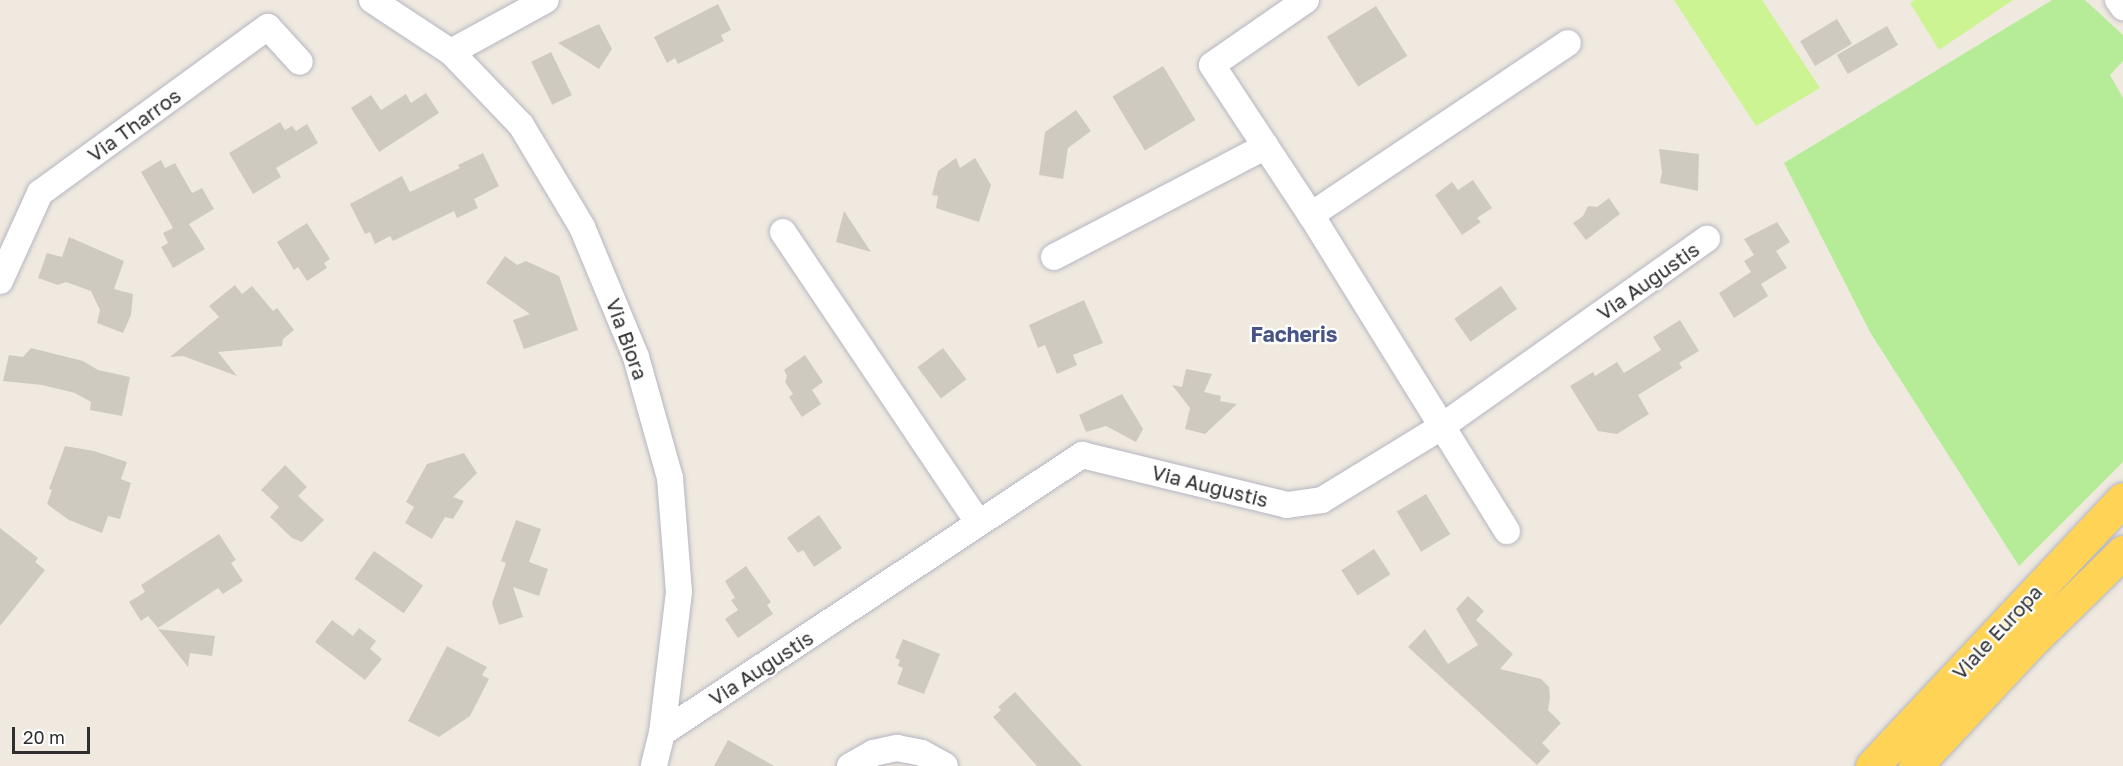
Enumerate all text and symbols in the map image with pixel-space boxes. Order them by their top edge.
street label: Via Tharros [83,83,185,167]
street label: Via Augustis [1592,237,1704,325]
street label: Via Biora [601,295,653,383]
district label: Facheris [1250,321,1338,347]
street label: Via Augustis [1149,460,1271,512]
street label: Viale Europa [1947,580,2047,684]
street label: Via Augustis [705,625,817,711]
scale bar [15,715,93,753]
text: 20 m [23,726,65,748]

